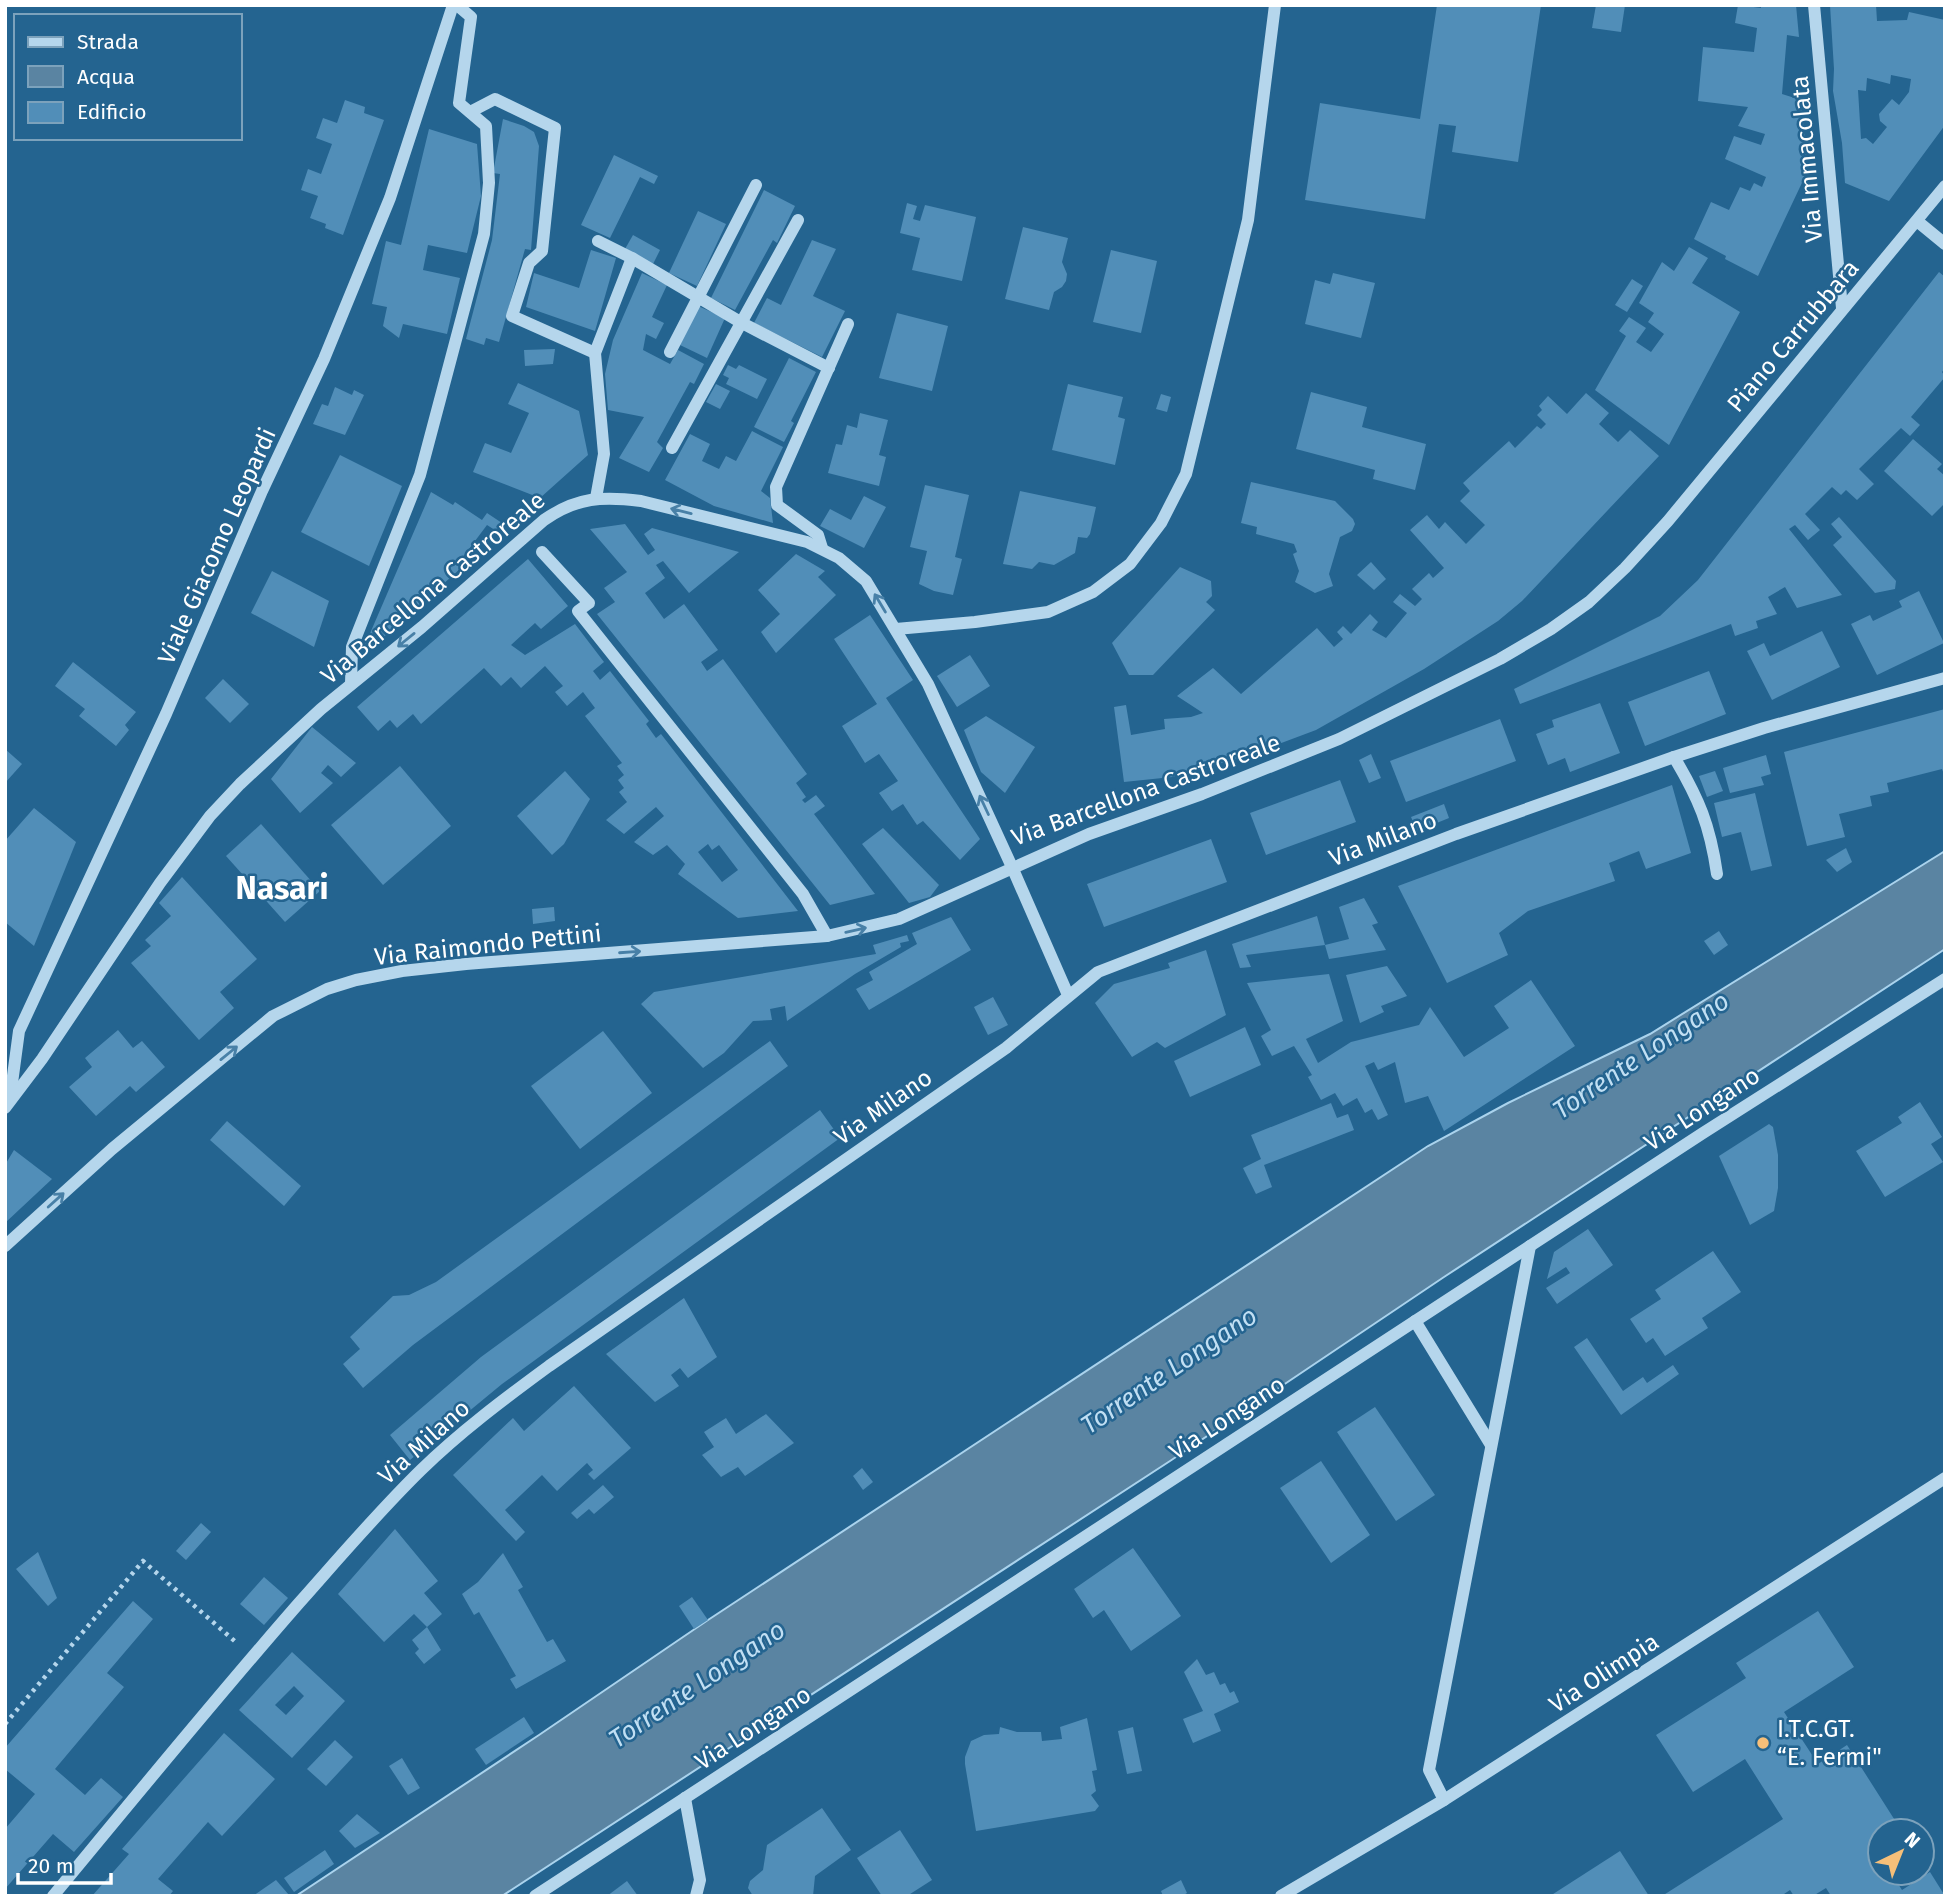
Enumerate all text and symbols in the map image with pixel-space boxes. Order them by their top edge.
legend [14,14,242,140]
text: Strada [77,29,139,55]
text: Acqua [77,64,135,90]
street label: Via Immacolata [1786,74,1828,244]
text: Edificio [77,99,147,125]
street label: Piano Carrubbara [1721,254,1865,418]
street label: Viale Giacomo Leopardi [152,424,282,668]
street label: Via Barcellona Castroreale [315,486,551,690]
one-way arrow [670,504,692,517]
one-way arrow [873,593,887,613]
one-way arrow [398,632,416,647]
street label: Via Barcellona Castroreale [1008,728,1284,852]
one-way arrow [977,795,990,816]
street label: Via Milano [1325,806,1441,872]
district label: Nasari [236,869,328,907]
street label: Via Raimondo Pettini [373,919,603,971]
one-way arrow [844,923,867,937]
one-way arrow [618,945,640,958]
water label: Torrente Longano [1547,985,1735,1126]
one-way arrow [219,1045,237,1060]
street label: Via Longano [1639,1061,1765,1157]
street label: Via Milano [829,1063,937,1151]
one-way arrow [47,1192,65,1208]
water label: Torrente Longano [1075,1300,1263,1441]
street label: Via Longano [1164,1370,1290,1466]
street label: Via Milano [373,1394,475,1490]
water label: Torrente Longano [603,1614,791,1755]
street label: Via Olimpia [1544,1627,1664,1719]
street label: Via Longano [690,1680,816,1776]
place label: I.T.C.GT. “E. Fermi" [1777,1715,1882,1771]
marker: I.T.C.GT. “E. Fermi" [1755,1735,1771,1751]
north arrow [1866,1817,1936,1887]
text: N [1900,1827,1925,1853]
scale bar [18,1842,110,1886]
text: 20 m [28,1853,74,1879]

